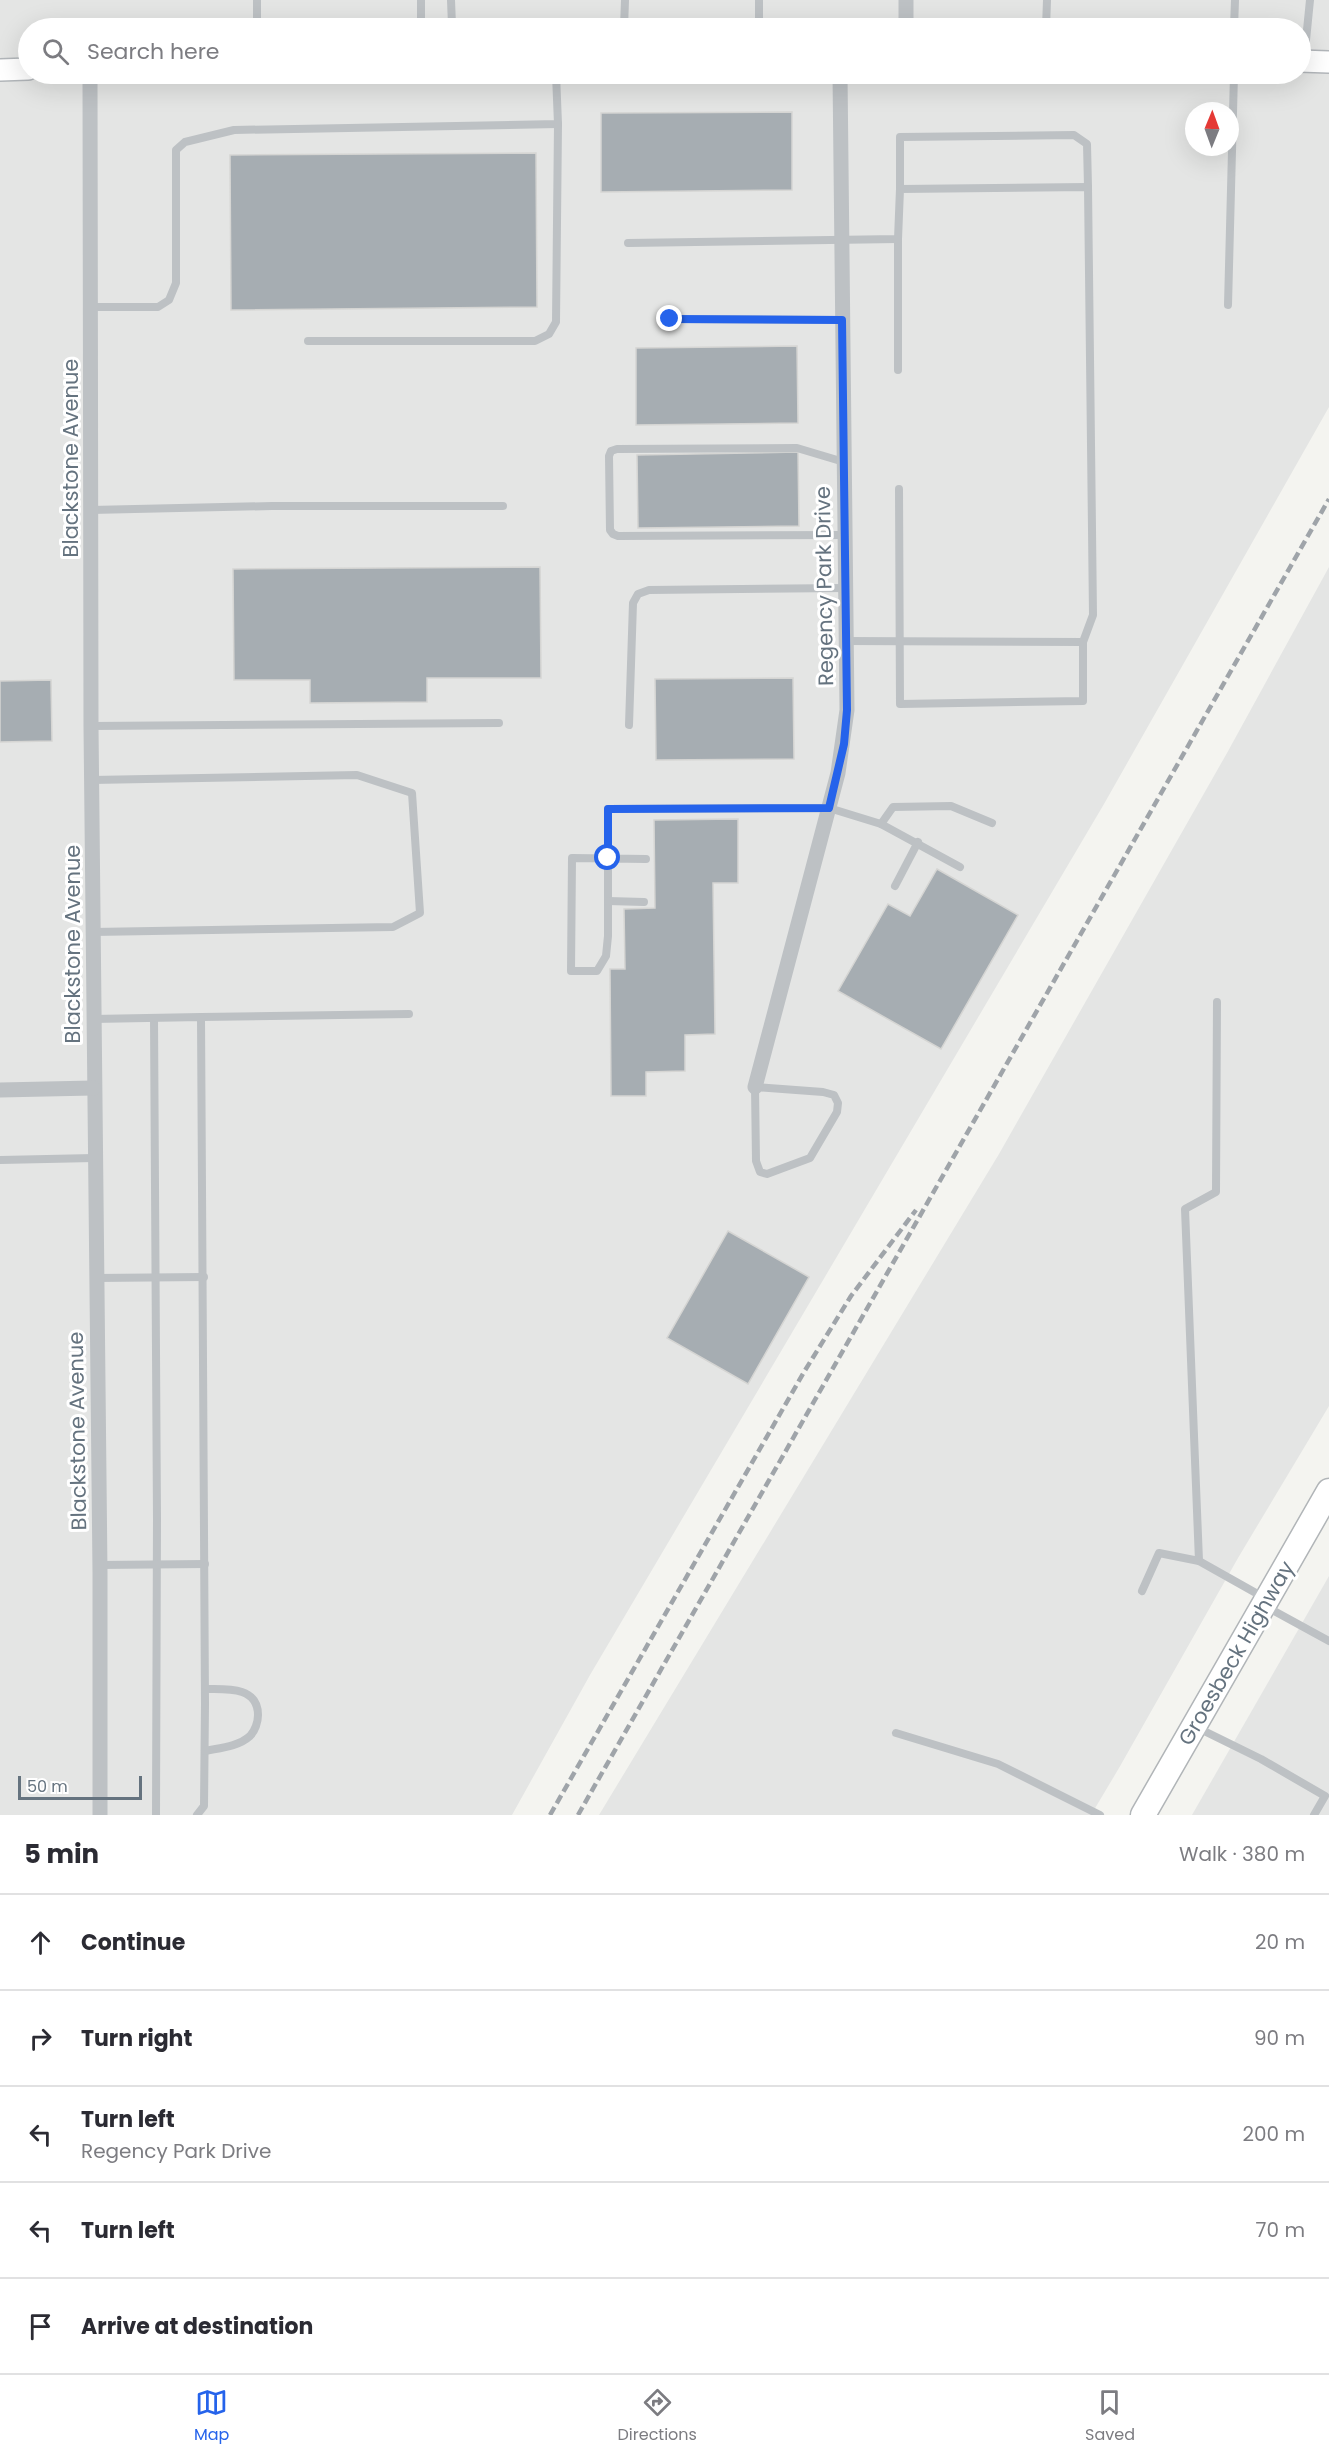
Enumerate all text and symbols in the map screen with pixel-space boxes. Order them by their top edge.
search box [18,18,1311,84]
icon: search [39,35,72,68]
text: Search here [87,36,220,67]
north arrow [1185,102,1239,156]
route end [656,305,682,331]
street label: Blackstone Avenue [56,359,85,557]
street label: Regency Park Drive [808,486,840,686]
route start [594,844,620,870]
street label: Blackstone Avenue [58,845,87,1043]
street label: Blackstone Avenue [61,1331,93,1531]
street label: Groesbeck Highway [1171,1555,1301,1751]
scale bar [18,1773,142,1800]
text: 50 m [27,1775,68,1798]
text: 5 min [24,1836,99,1872]
text: Walk · 380 m [1179,1840,1305,1868]
icon: ahead [24,1926,57,1959]
text: Continue [81,1927,185,1958]
text: 20 m [1255,1928,1305,1956]
icon: right [24,2022,57,2055]
text: Turn right [81,2023,192,2054]
text: 90 m [1254,2024,1305,2052]
text: Turn left [81,2104,175,2135]
icon: left [24,2118,57,2151]
text: 200 m [1242,2120,1305,2148]
text: Regency Park Drive [81,2137,271,2165]
icon: left [24,2214,57,2247]
text: Turn left [81,2215,175,2246]
text: 70 m [1256,2216,1305,2244]
icon: arrive [24,2310,57,2343]
text: Arrive at destination [81,2311,313,2342]
tab: Map [194,2386,229,2447]
tab: Directions [618,2386,697,2447]
tab: Saved [1085,2386,1135,2447]

